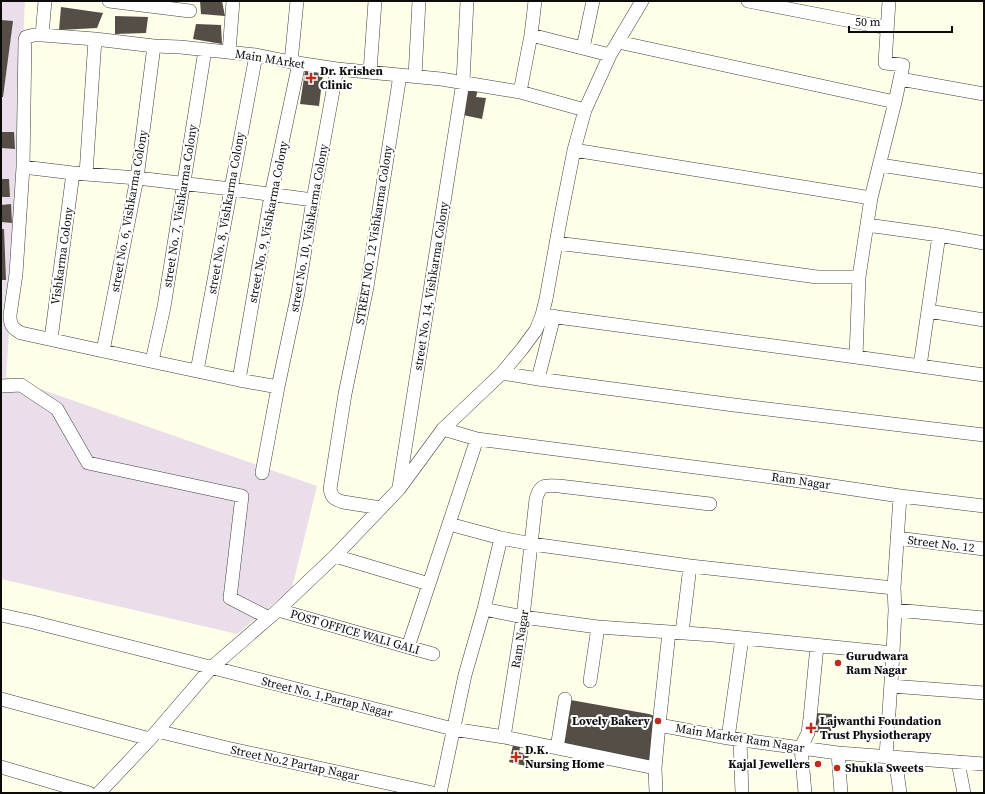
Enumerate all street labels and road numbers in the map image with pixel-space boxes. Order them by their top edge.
street label: Main MArket [234,46,306,72]
street label: street No. 7, Vishkarma Colony [159,123,201,289]
street label: street No. 6, Vishkarma Colony [107,128,151,294]
street label: street No. 8, Vishkarma Colony [204,130,248,296]
street label: street No. 9, Vishkarma Colony [244,139,292,304]
street label: street No. 10, Vishkarma Colony [286,142,332,313]
street label: STREET NO. 12 Vishkarma Colony [352,143,396,326]
street label: street No. 14, Vishkarma Colony [410,200,452,372]
street label: Vishkarma Colony [47,205,77,306]
street label: Ram Nagar [771,469,831,493]
street label: Street No. 12 [907,532,975,556]
street label: POST OFFICE WALI GALI [288,606,422,658]
street label: Ram Nagar [507,608,533,670]
street label: Street No. 1,Partap Nagar [260,673,394,721]
street label: Main Market Ram Nagar [674,720,806,756]
street label: Street No.2 Partap Nagar [229,742,361,784]

